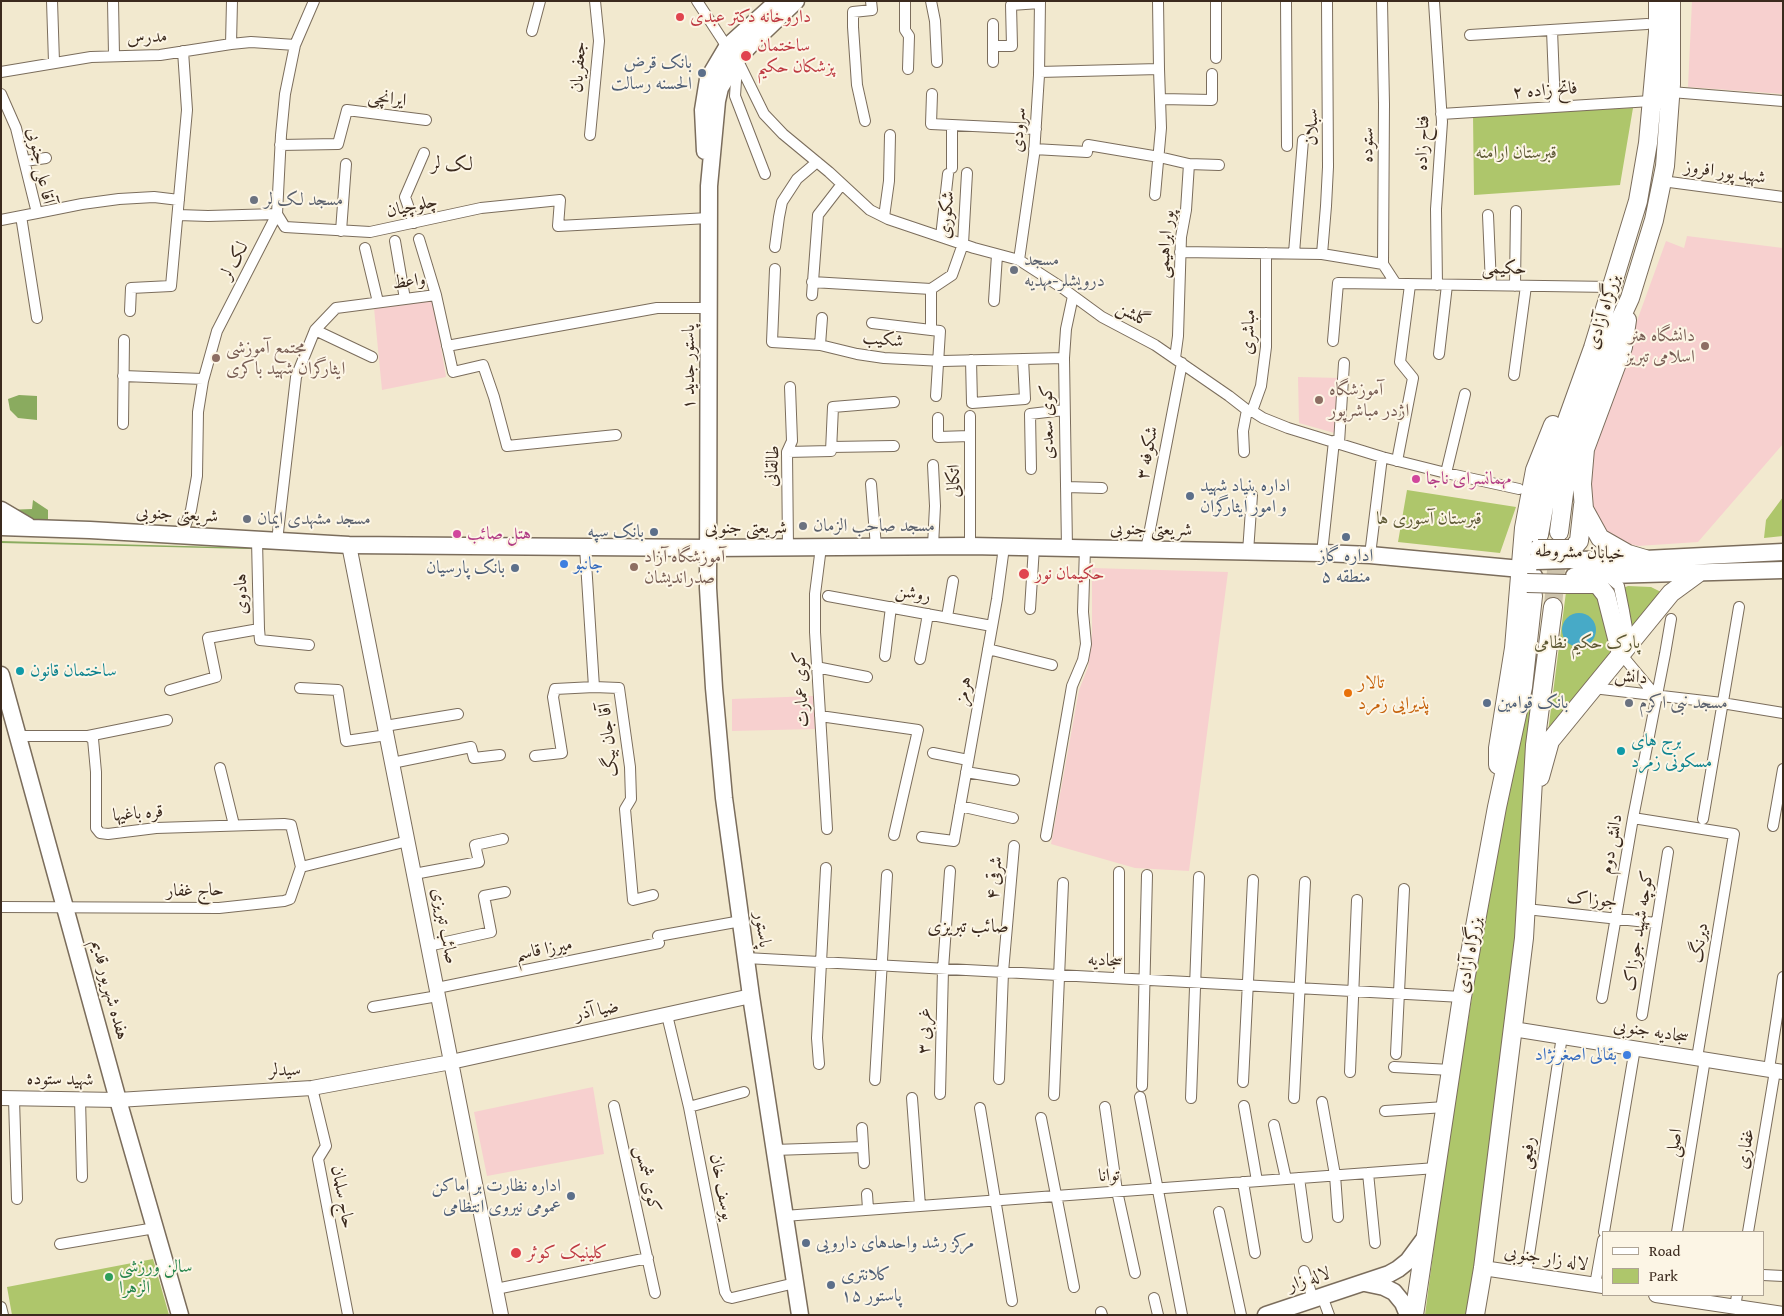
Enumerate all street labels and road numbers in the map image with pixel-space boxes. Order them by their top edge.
street label: مدرس [126,26,168,50]
street label: جعفریان [566,41,592,93]
street label: فاتح زاده ۲ [1512,78,1578,104]
street label: ایرانچی [367,86,407,112]
street label: سرودی [1007,107,1031,153]
street label: سبلان [1301,108,1323,146]
street label: فتاح زاده [1411,115,1435,171]
street label: آقا علی جنوبی [21,126,59,206]
street label: ستوده [1357,127,1379,163]
street label: شهید پور افروز [1683,157,1767,189]
street label: شکوری [934,190,960,240]
street label: چلوچیان [384,191,440,223]
street label: پور ابراهیمی [1152,209,1180,279]
street label: لک لر [216,238,254,284]
street label: حکیمی [1481,258,1527,280]
street label: واعظ [391,269,427,295]
street label: بزرگراه آزادی [1582,272,1626,352]
street label: گلشن [1112,297,1154,333]
street label: مباشری [1237,309,1261,355]
street label: پاستور جدید ۱ [678,324,700,410]
street label: شکیب [861,327,905,353]
street label: کوی سعدی [1037,384,1059,460]
street label: شکوفه ۳ [1132,425,1164,481]
street label: طالقانی [761,444,785,488]
street label: اتکالی [943,464,965,498]
street label: شریعتی جنوبی [135,502,219,528]
street label: شریعتی جنوبی [705,517,787,539]
street label: شریعتی جنوبی [1110,518,1192,542]
street label: خیابان مشروطه [1535,541,1625,565]
street label: هادوی [231,573,253,615]
street label: روشن [894,580,932,608]
street label: کوی عمارت [789,650,815,728]
street label: دانش [1613,664,1649,690]
street label: هرمز [951,675,977,707]
street label: آقا جان بیگ [594,702,624,778]
street label: قره باغیها [112,801,164,827]
street label: دانش دوم [1596,812,1628,876]
street label: ۴ شرقی [982,855,1008,901]
street label: کوچه شهید جوزاک [1619,869,1659,993]
street label: حاج غفار [166,880,224,902]
street label: صائب تبریزی [426,886,462,966]
street label: جوزاک [1566,887,1618,913]
street label: پاستور [749,911,775,949]
street label: بزرگراه آزادی [1453,915,1487,995]
street label: دیرنگ [1686,921,1714,965]
street label: میرزا قاسم [514,934,574,966]
street label: هفده شهریور قدیم [85,938,133,1042]
street label: سجادیه [1087,949,1123,973]
street label: ضیا آذر [573,996,621,1026]
street label: ۳ غربی [914,1008,936,1054]
street label: سجادیه جنوبی [1612,1015,1690,1049]
street label: سیدلر [268,1059,302,1083]
street label: شهید ستوده [26,1069,94,1091]
street label: اصلی [1662,1127,1688,1159]
street label: غفاری [1732,1127,1760,1171]
street label: رفیعی [1515,1135,1541,1171]
street label: کوی شمس [629,1144,665,1214]
street label: یوسف خان [704,1152,738,1222]
street label: حاج سلمان [325,1164,359,1230]
street label: توانا [1098,1164,1120,1188]
street label: لاله زار جنوبی [1503,1242,1589,1276]
street label: لاله زار [1285,1263,1333,1297]

